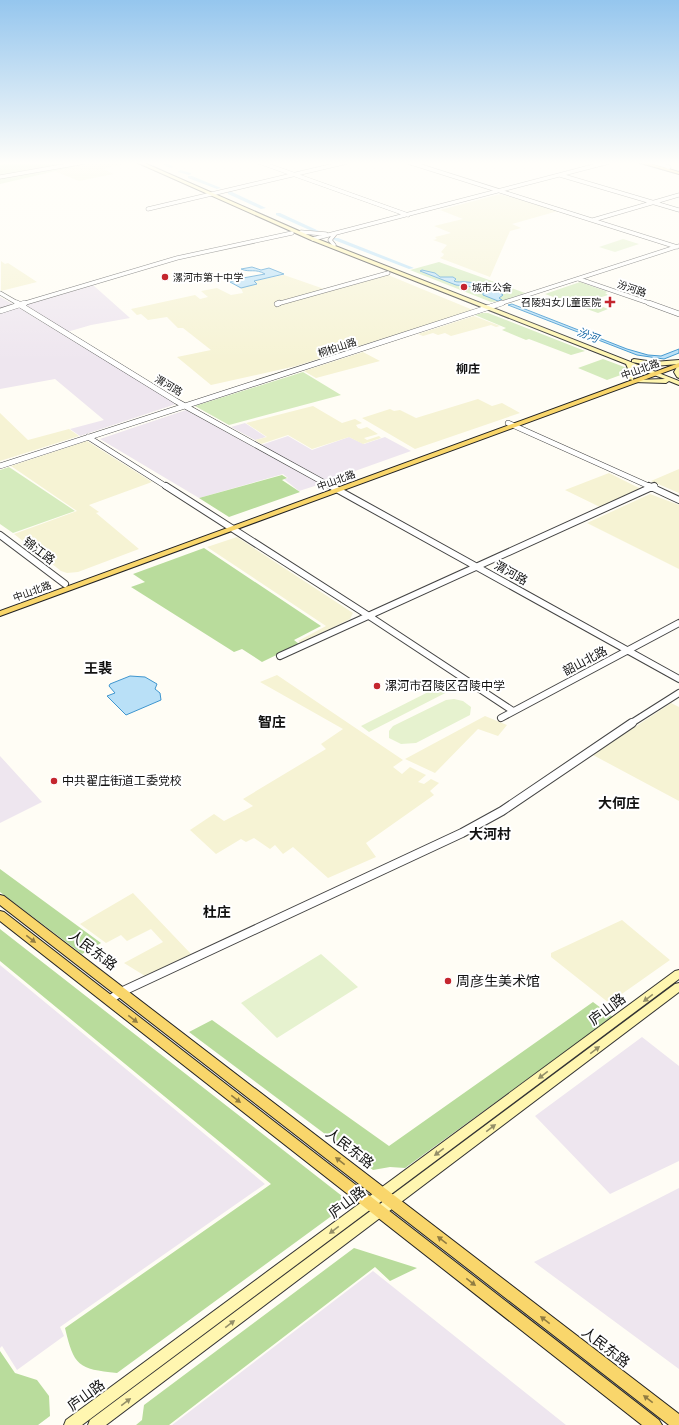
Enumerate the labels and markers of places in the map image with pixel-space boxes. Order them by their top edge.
place label: 漯河市第十中学 [173,270,243,284]
marker: 漯河市第十中学 [160,272,170,282]
place label: 城市公舍 [472,280,512,294]
marker: 城市公舍 [459,282,469,292]
place label: 召陵妇女儿童医院 [521,295,601,309]
marker: 召陵妇女儿童医院 [604,296,616,308]
place label: 漯河市召陵区召陵中学 [385,677,505,693]
marker: 漯河市召陵区召陵中学 [372,681,382,691]
place label: 中共翟庄街道工委党校 [62,772,182,788]
marker: 中共翟庄街道工委党校 [49,776,59,786]
place label: 周彦生美术馆 [456,971,540,990]
marker: 周彦生美术馆 [443,976,453,986]

